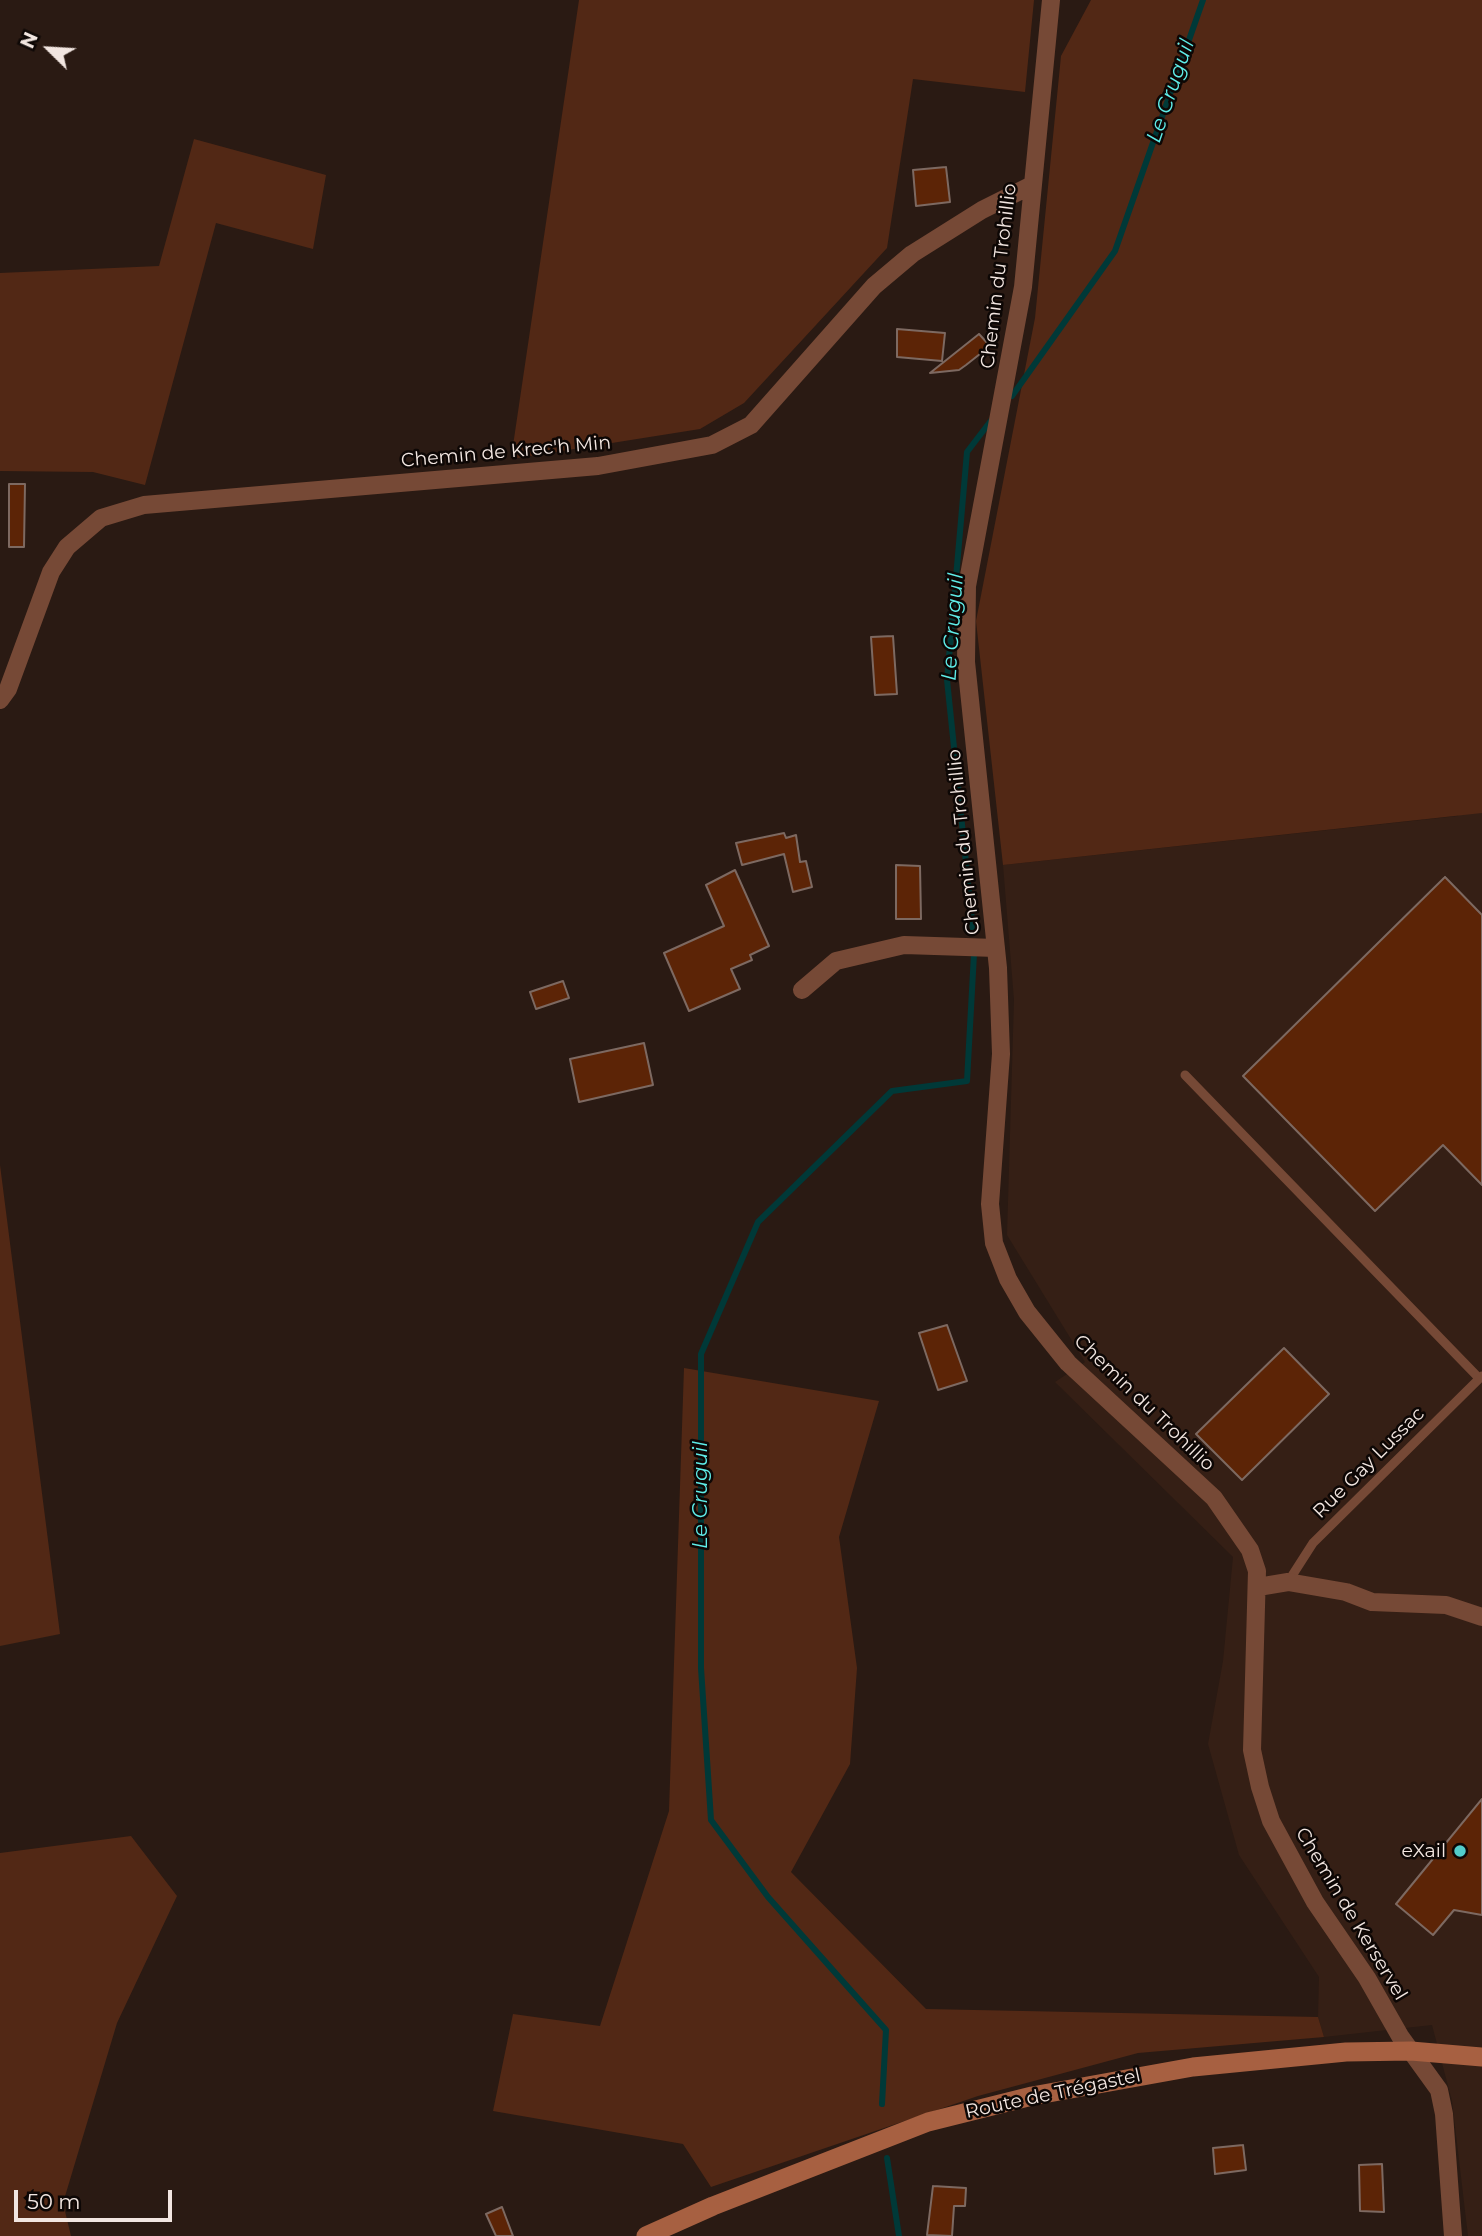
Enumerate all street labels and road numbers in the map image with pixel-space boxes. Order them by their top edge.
street label: Chemin du Trohillio [976,182,1022,370]
street label: Chemin de Krec'h Min [400,431,612,473]
street label: Chemin du Trohillio [943,748,985,936]
street label: Chemin du Trohillio [1069,1330,1219,1476]
street label: Rue Gay Lussac [1309,1403,1429,1523]
street label: Chemin de Kerservel [1290,1823,1412,2005]
street label: Route de Trégastel [963,2064,1143,2124]

